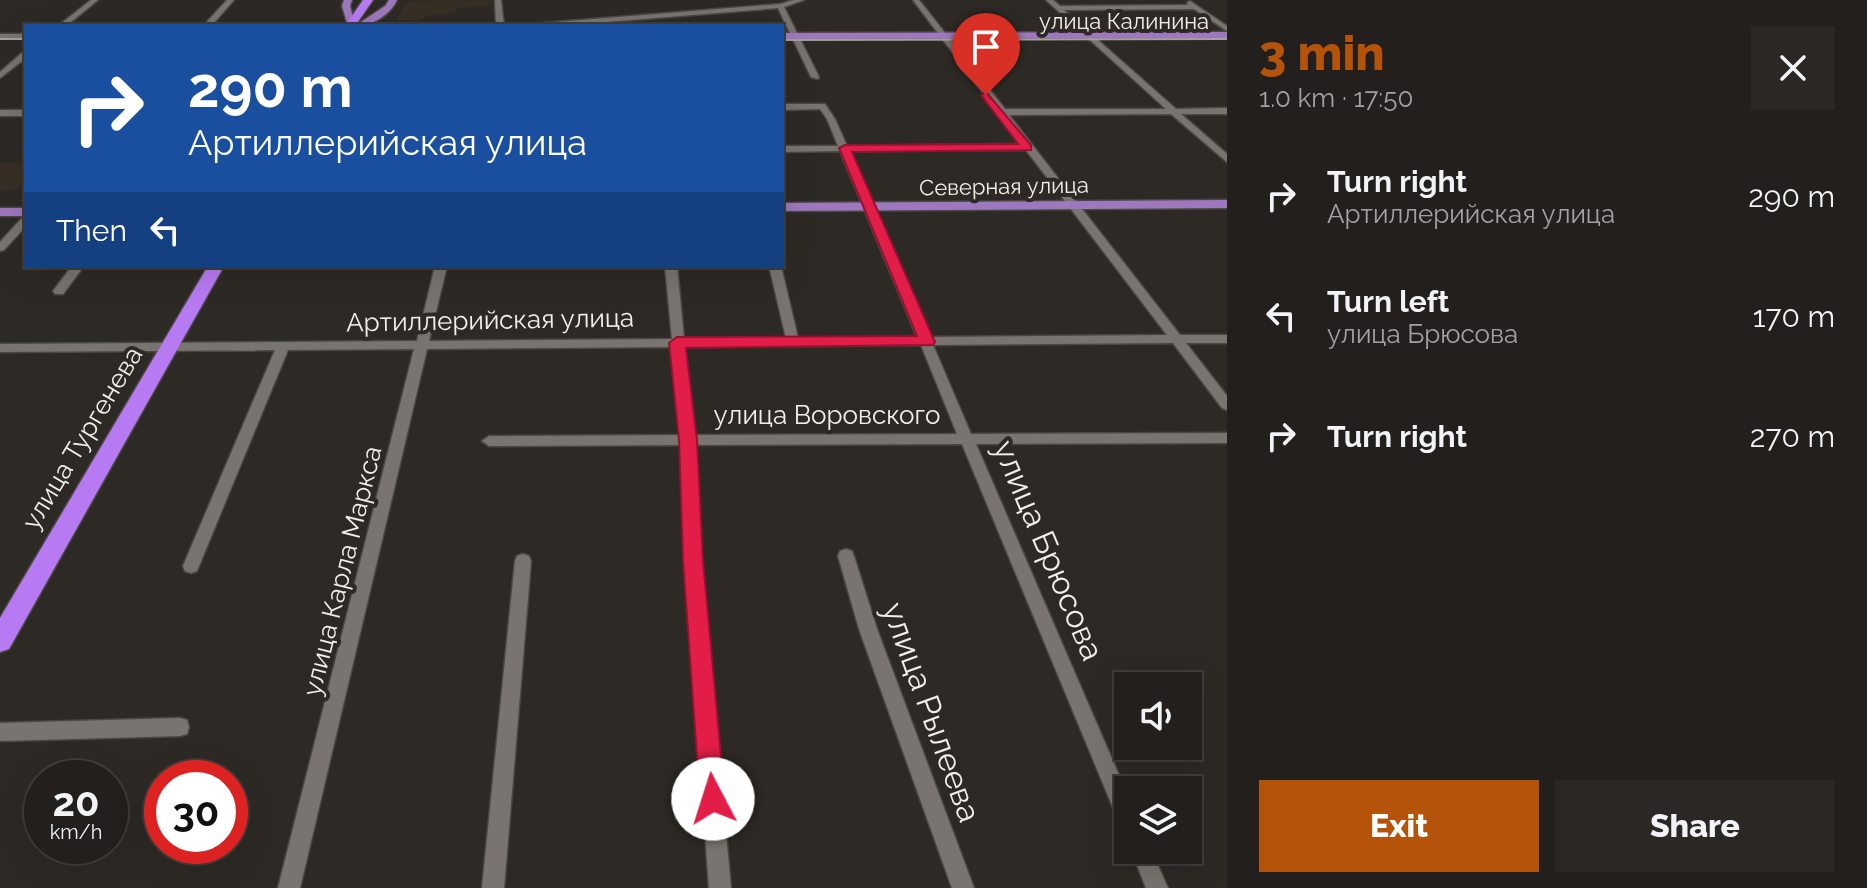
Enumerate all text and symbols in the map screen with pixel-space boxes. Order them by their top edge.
street label: улица Калинина [1039,8,1209,34]
pin [952,13,1020,95]
icon: arrive [964,25,1008,69]
text: 3 min [1259,25,1385,81]
button: close [1751,26,1835,110]
text: 290 m [188,54,353,120]
icon: right [56,56,160,160]
text: 1.0 km · 17:50 [1259,83,1413,113]
text: Артиллерийская улица [188,121,587,163]
text: Turn right [1327,164,1467,199]
street label: Северная улица [919,172,1089,200]
icon: right [1259,174,1303,218]
text: 290 m [1748,179,1835,214]
text: Артиллерийская улица [1327,199,1615,229]
icon: left [143,208,187,252]
text: Then [56,213,127,248]
text: Turn left [1327,284,1449,319]
icon: left [1259,294,1303,338]
text: 170 m [1753,299,1835,334]
street label: Артиллерийская улица [346,302,634,338]
text: улица Брюсова [1327,319,1518,349]
street label: улица Тургенева [16,341,148,535]
street label: улица Воровского [714,400,940,430]
icon: right [1259,414,1303,458]
text: Turn right [1327,419,1467,454]
text: 270 m [1750,419,1835,454]
street label: улица Брюсова [986,435,1112,665]
street label: улица Карла Маркса [296,443,388,699]
street label: улица Рылеева [875,597,989,827]
map controls [1114,672,1202,864]
button: sound [1114,672,1202,760]
position arrow [671,757,755,841]
speed limit sign: 30 [144,760,248,864]
button: layers [1114,776,1202,864]
text: 20 [52,778,100,825]
button: Exit [1259,780,1539,872]
button: Share [1555,780,1835,872]
text: km/h [50,820,102,844]

